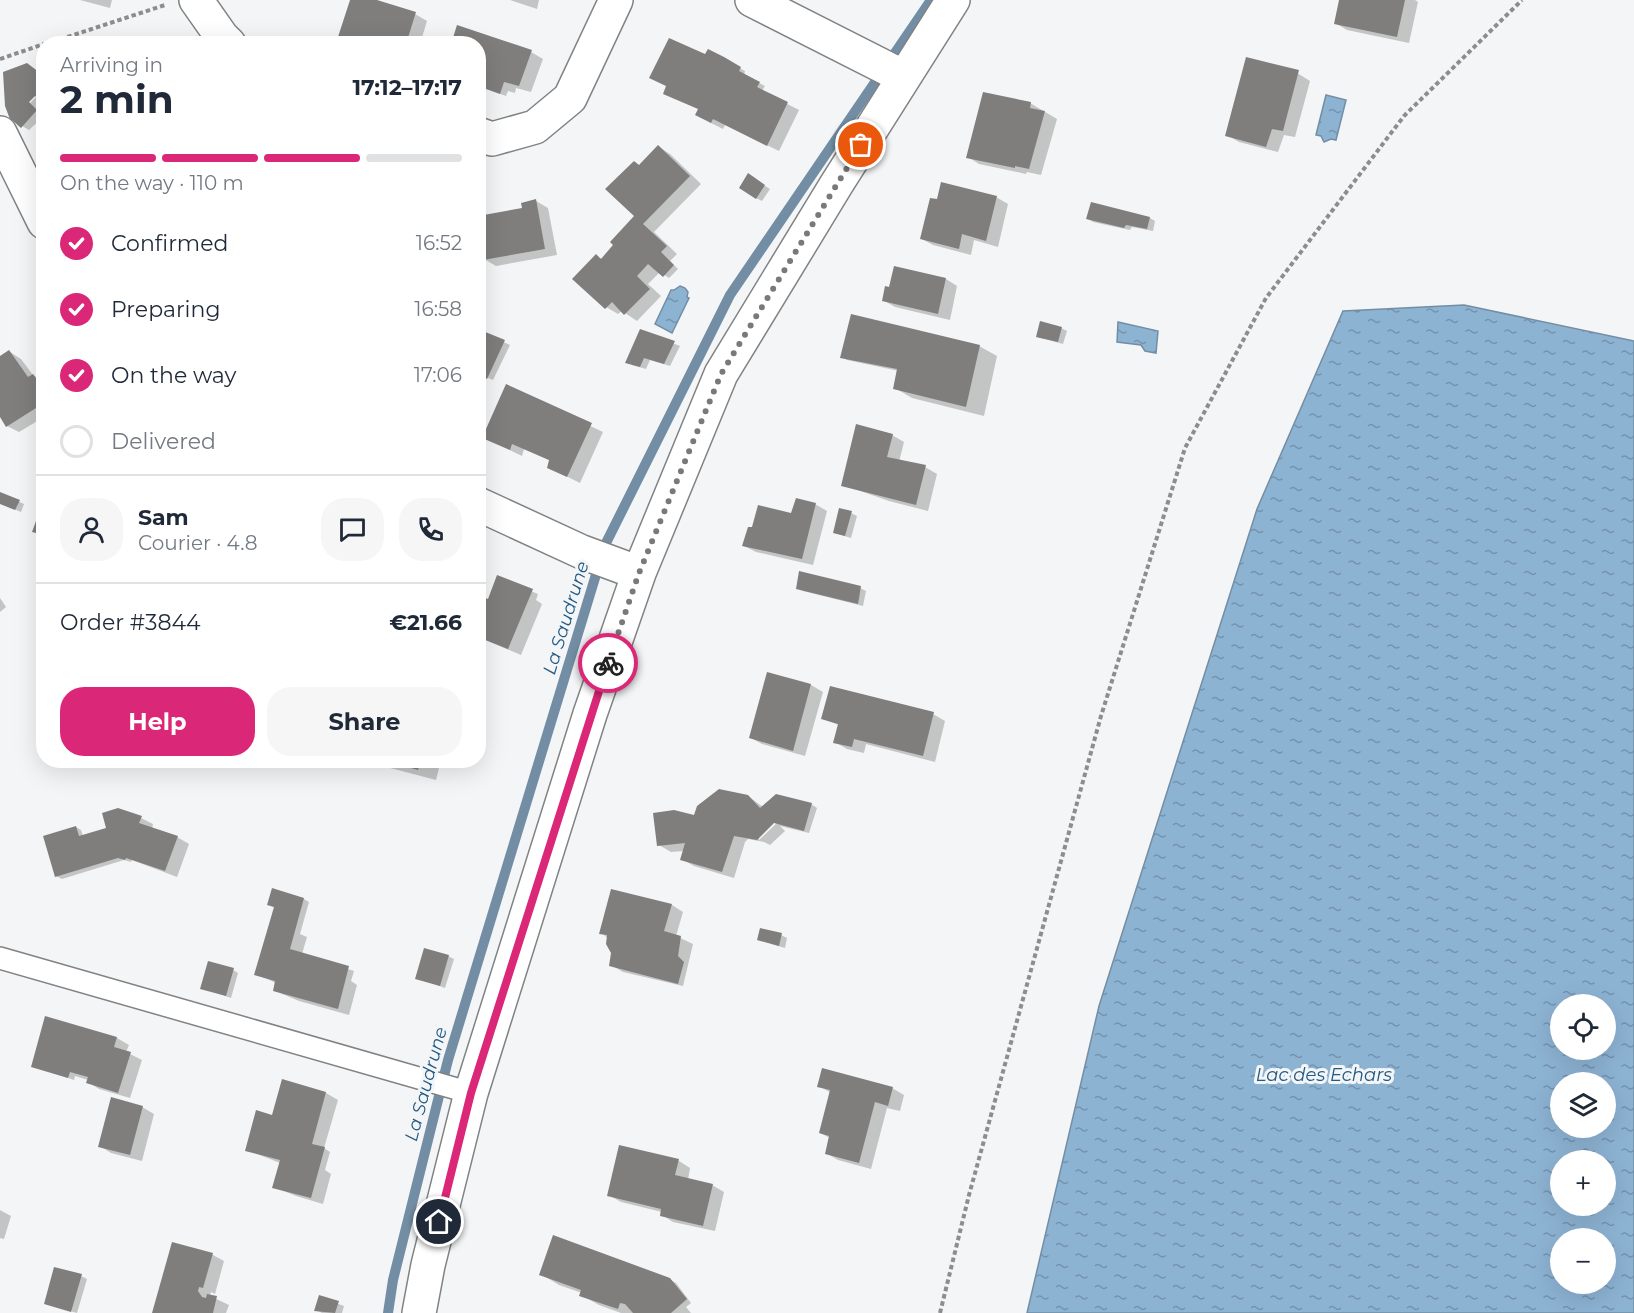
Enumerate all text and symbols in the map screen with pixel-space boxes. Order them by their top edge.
text: Arriving in [60,53,163,77]
text: 17:12–17:17 [353,74,462,101]
text: 2 min [60,75,174,123]
pin [835,119,886,170]
icon: bag [844,128,877,161]
text: On the way · 110 m [60,171,244,195]
icon: check [60,227,93,260]
text: Confirmed [111,230,228,257]
text: 16:52 [416,231,462,255]
icon: check [60,293,93,326]
text: Preparing [111,296,220,323]
text: 16:58 [414,297,462,321]
icon: check [60,359,93,392]
text: On the way [111,362,236,389]
text: 17:06 [414,363,462,387]
text: Delivered [111,428,216,455]
button: person [60,498,123,561]
button: chat [321,498,384,561]
button: phone [399,498,462,561]
text: Sam [138,504,189,531]
text: Courier · 4.8 [138,531,257,555]
water label: La Saudrune [538,559,594,677]
text: Order #3844 [60,609,201,636]
text: €21.66 [389,609,462,636]
courier [578,633,638,693]
icon: bike [592,647,625,680]
button: Help [60,687,255,756]
button: Share [267,687,462,756]
map controls [1550,994,1616,1294]
button: locate [1550,994,1616,1060]
water label: La Saudrune [400,1024,452,1144]
water label: Lac des Echars [1256,1064,1392,1086]
button: layers [1550,1072,1616,1138]
button: + [1550,1150,1616,1216]
pin [413,1196,464,1247]
icon: home [422,1205,455,1238]
button: − [1550,1228,1616,1294]

